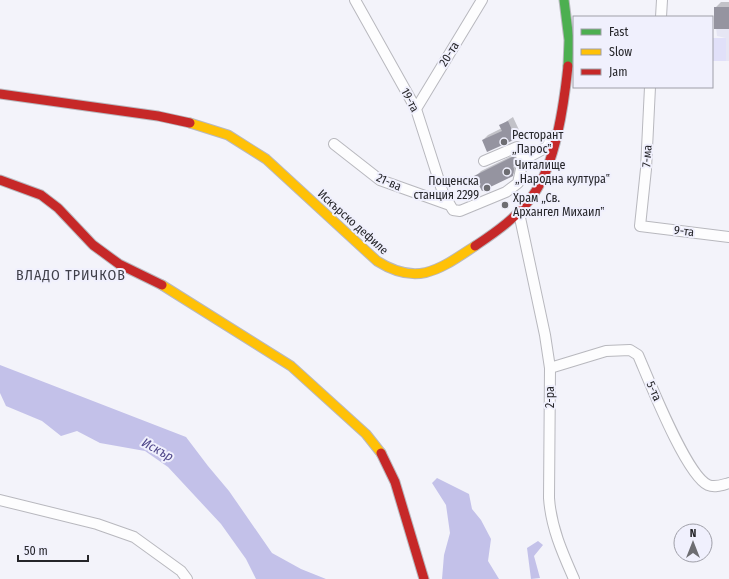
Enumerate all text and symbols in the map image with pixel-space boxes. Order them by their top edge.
legend [573,16,713,88]
text: Fast [609,25,628,39]
street label: 20-та [436,39,462,69]
text: Slow [609,45,632,59]
text: Jam [609,65,627,79]
street label: 19-та [398,86,422,114]
place label: Ресторант „Парос‟ [512,128,563,156]
marker: Ресторант „Парос‟ [499,137,509,147]
street label: 7-ма [639,144,655,168]
place label: Читалище „Народна култура‟ [515,158,610,186]
marker: Читалище „Народна култура‟ [502,167,512,177]
street label: 21-ва [374,170,404,194]
place label: Пощенска станция 2299 [413,174,479,202]
marker: Пощенска станция 2299 [482,183,492,193]
street label: Искърско дефиле [315,187,391,257]
place label: Храм „Св. Архангел Михаил‟ [513,191,605,219]
marker: Храм „Св. Архангел Михаил‟ [500,200,510,210]
street label: 9-та [673,223,695,239]
district label: ВЛАДО ТРИЧКОВ [16,267,126,284]
street label: 5-та [644,379,665,403]
street label: 2-ра [543,386,557,408]
water label: Искър [139,435,176,464]
north arrow [673,523,713,563]
text: N [690,527,696,540]
scale bar [18,537,88,563]
text: 50 m [24,544,48,558]

